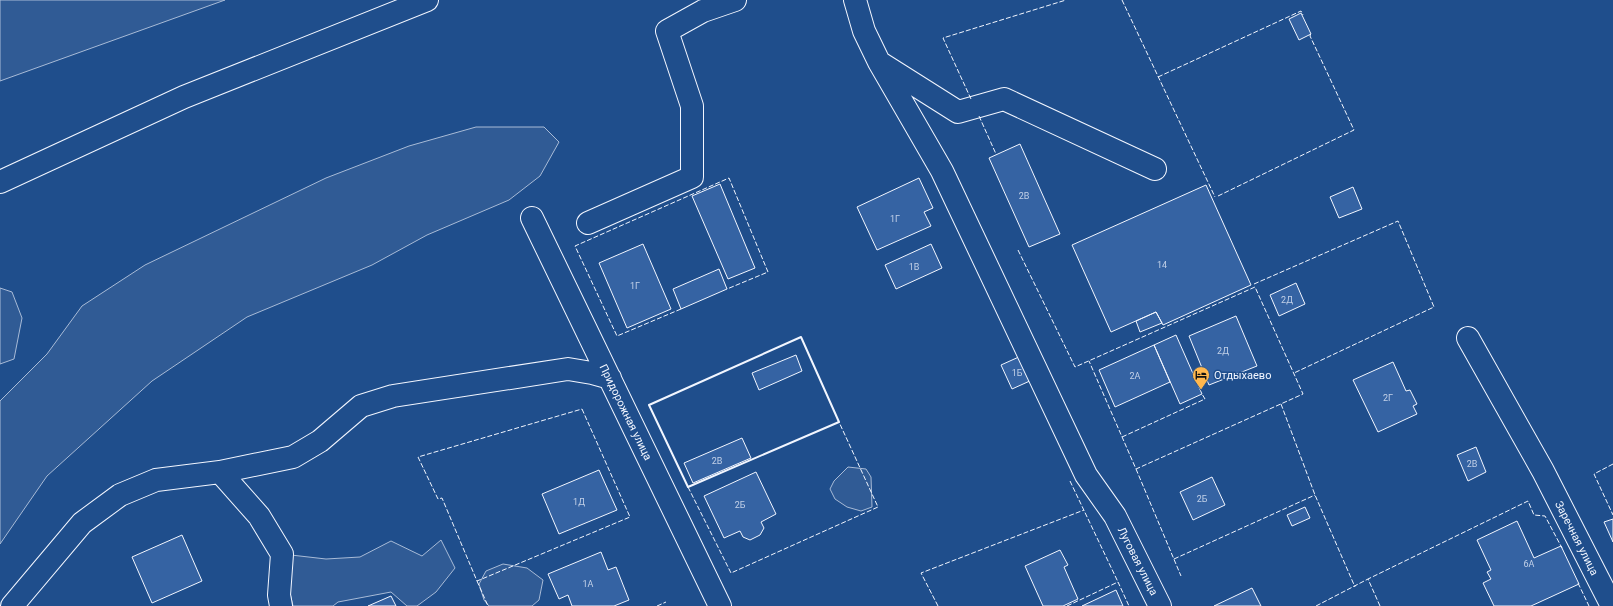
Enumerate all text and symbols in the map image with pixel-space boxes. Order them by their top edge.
house number: 2В [1019,191,1030,201]
house number: 1Г [890,214,900,224]
house number: 14 [1157,260,1167,270]
house number: 1В [909,262,920,272]
house number: 1Г [630,281,640,291]
house number: 2Д [1281,295,1293,305]
house number: 2Д [1217,346,1229,356]
street label: Придорожная улица [597,362,654,462]
hotel icon: Отдыхаево [1191,365,1211,390]
house number: 1Б [1012,368,1023,378]
place label: Отдыхаево [1214,369,1271,382]
house number: 2А [1130,371,1141,381]
house number: 2Г [1383,393,1393,403]
house number: 2В [712,456,723,466]
house number: 2В [1467,459,1478,469]
house number: 2Б [1197,494,1208,504]
house number: 1Д [573,497,585,507]
street label: Заречная улица [1552,499,1601,578]
house number: 2Б [735,500,746,510]
street label: Луговая улица [1115,525,1160,598]
house number: 6А [1524,559,1535,569]
house number: 1А [583,579,594,589]

